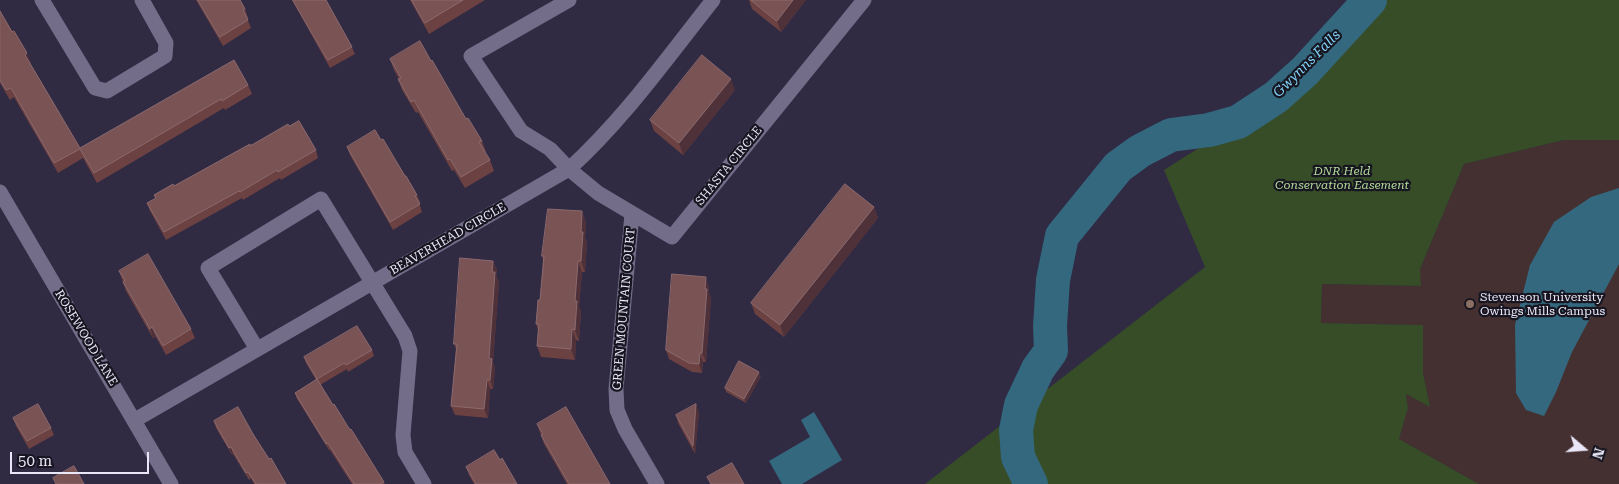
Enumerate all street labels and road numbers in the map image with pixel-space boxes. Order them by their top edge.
street label: SHASTA CIRCLE [693,124,765,208]
street label: BEAVERHEAD CIRCLE [388,200,508,278]
street label: GREEN MOUNTAIN COURT [610,227,638,391]
street label: ROSEWOOD LANE [52,287,120,389]

